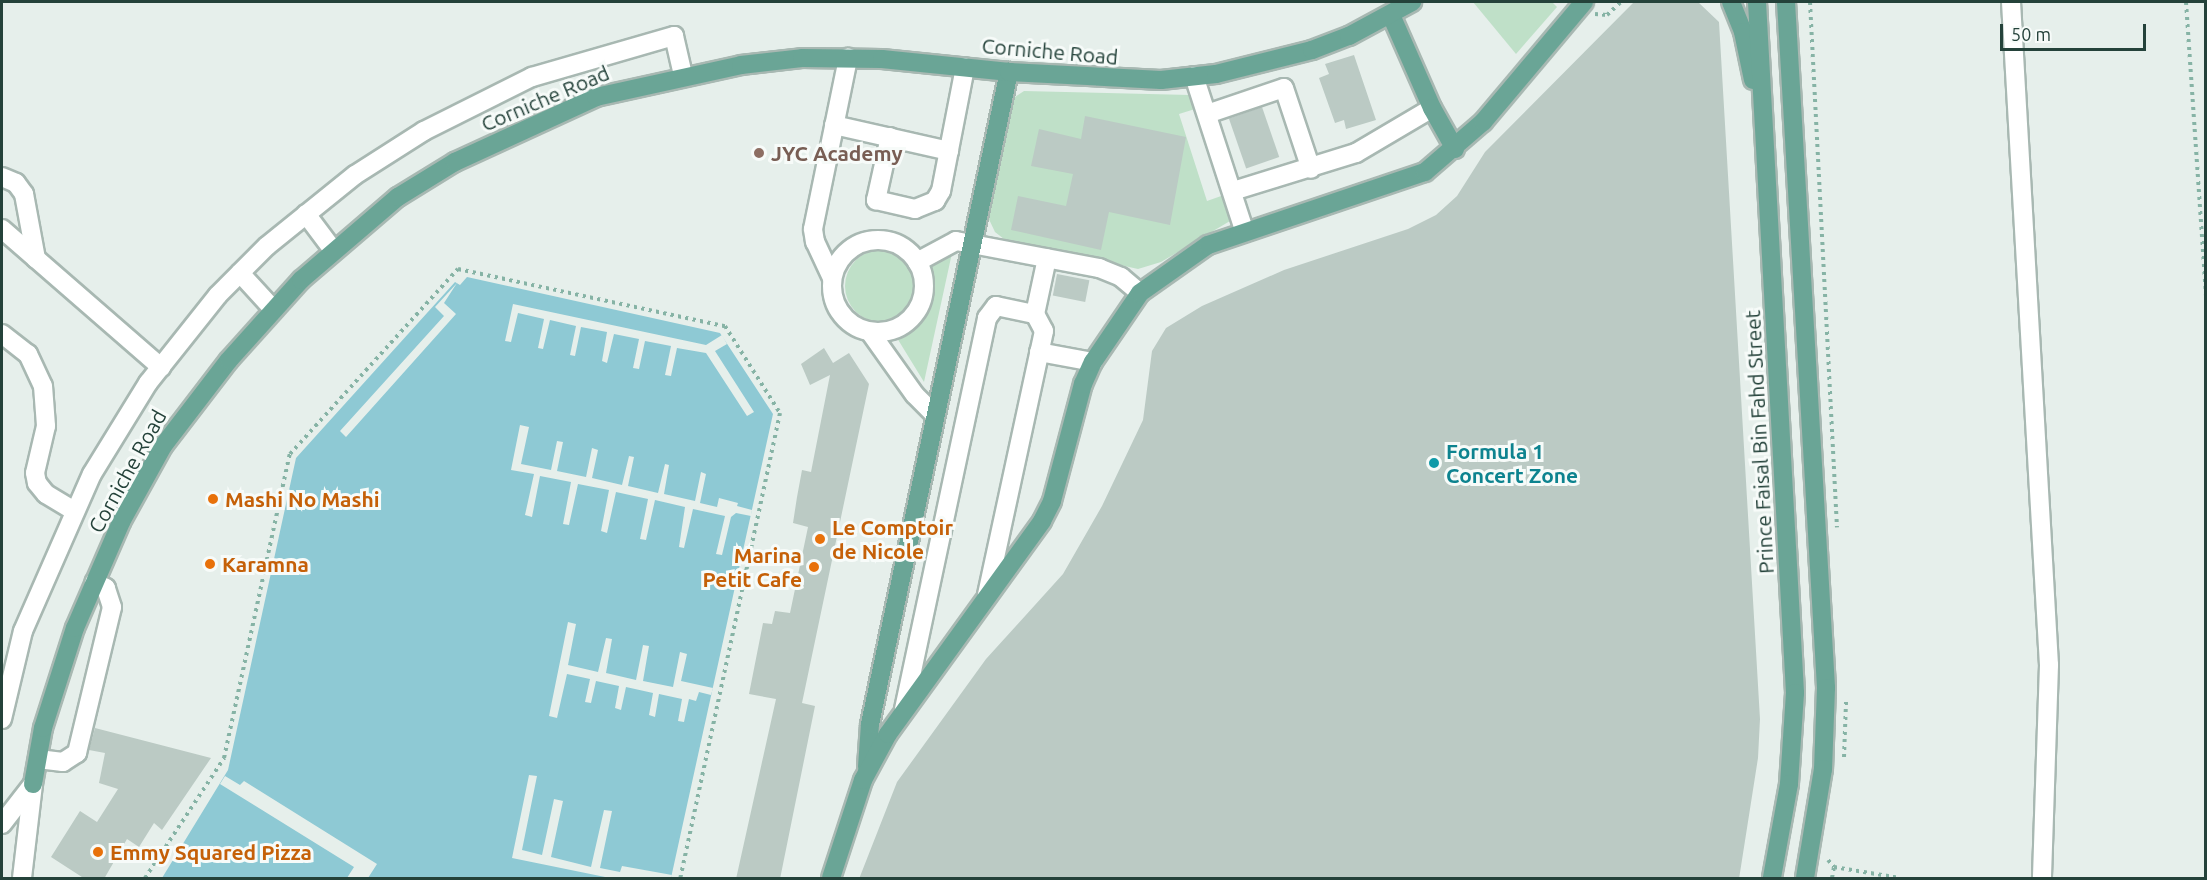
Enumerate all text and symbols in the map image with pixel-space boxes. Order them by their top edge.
scale bar [2003,12,2148,50]
text: 50 m [2011,24,2051,44]
street label: Corniche Road [981,32,1119,70]
street label: Corniche Road [477,60,613,136]
place label: JYC Academy [771,140,903,166]
marker: JYC Academy [752,146,766,160]
street label: Prince Faisal Bin Fahd Street [1740,309,1778,575]
street label: Corniche Road [83,405,171,537]
place label: Formula 1 Concert Zone [1446,438,1578,488]
marker: Formula 1 Concert Zone [1427,456,1441,470]
place label: Mashi No Mashi [225,486,380,512]
marker: Mashi No Mashi [206,492,220,506]
place label: Le Comptoir de Nicole [832,514,953,564]
marker: Le Comptoir de Nicole [813,532,827,546]
place label: Marina Petit Cafe [702,542,802,592]
place label: Karamna [222,551,309,577]
marker: Karamna [203,557,217,571]
marker: Marina Petit Cafe [807,560,821,574]
place label: Emmy Squared Pizza [110,839,312,865]
marker: Emmy Squared Pizza [91,845,105,859]

